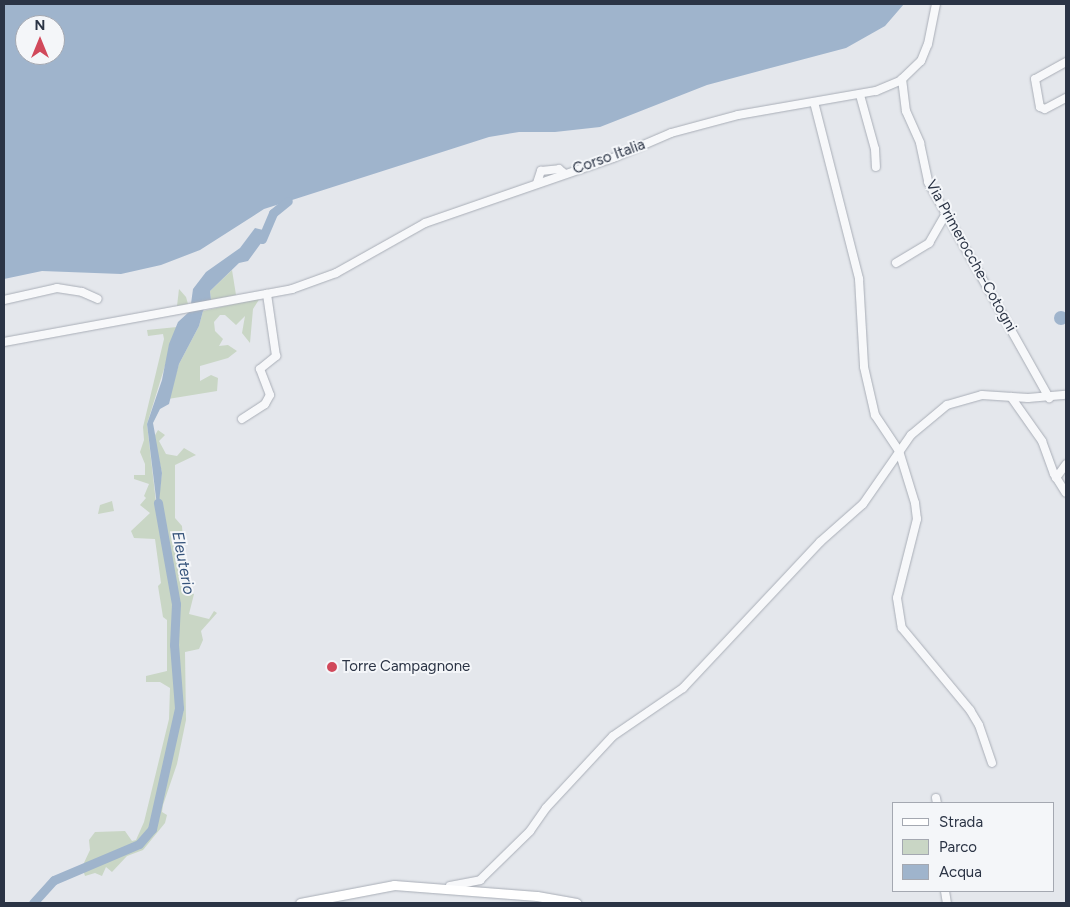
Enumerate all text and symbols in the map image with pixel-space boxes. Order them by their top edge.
north arrow [15,15,65,65]
text: N [35,17,45,34]
street label: Corso Italia [570,136,648,178]
street label: Via Primerocche-Cotogni [922,177,1020,335]
water label: Eleuterio [167,530,199,596]
place label: Torre Campagnone [342,658,470,676]
marker: Torre Campagnone [326,661,338,673]
legend [892,802,1055,892]
text: Strada [939,813,983,831]
text: Parco [939,838,977,856]
text: Acqua [939,863,982,881]

